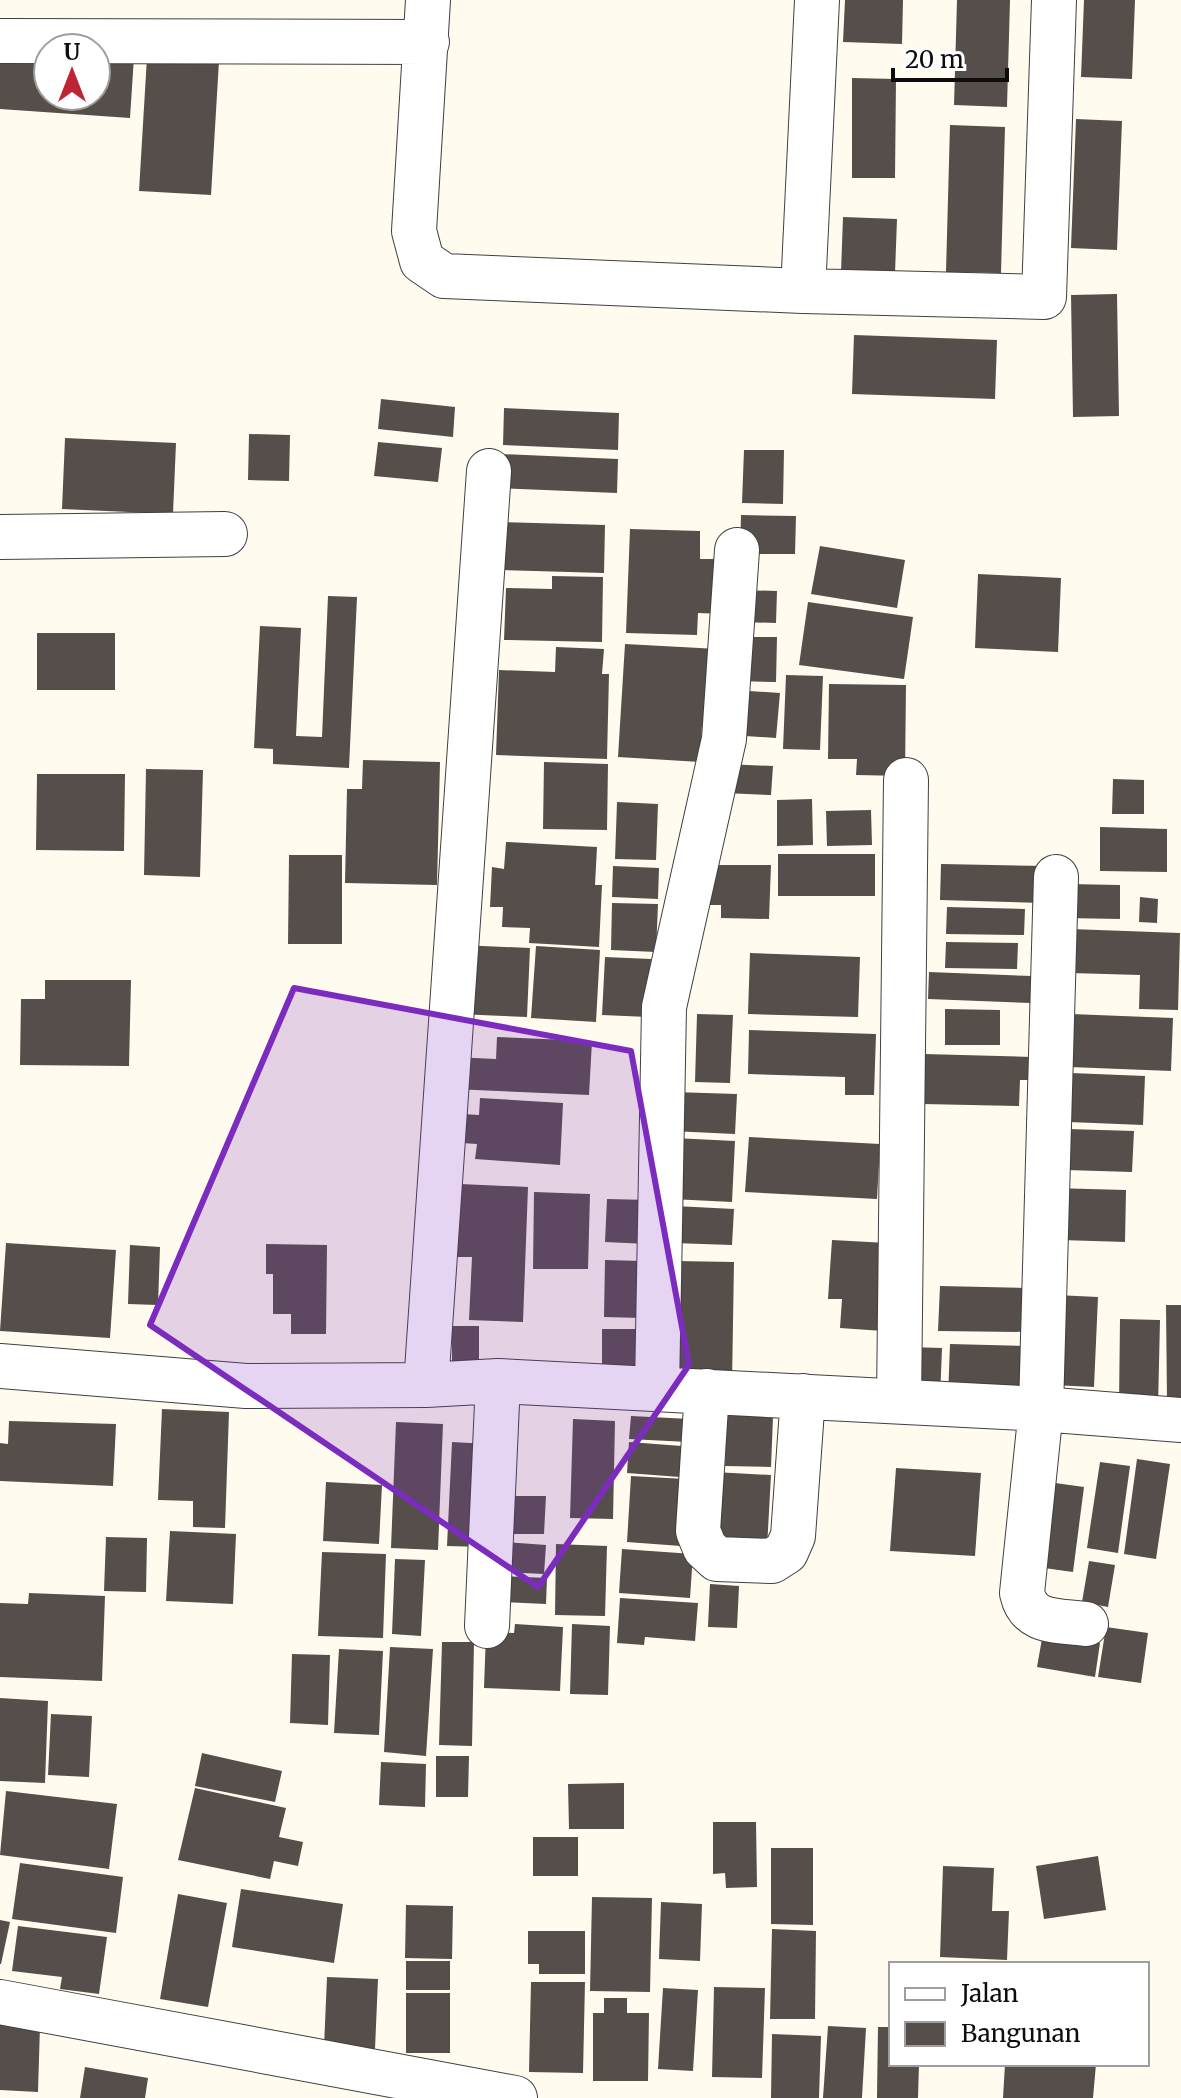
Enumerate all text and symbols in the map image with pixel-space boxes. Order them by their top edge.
north arrow [32,32,112,112]
scale bar [893,32,1007,82]
text: U [64,38,81,66]
text: 20 m [905,44,964,75]
legend [889,1962,1149,2066]
text: Jalan [960,1978,1019,2009]
text: Bangunan [961,2018,1081,2049]

